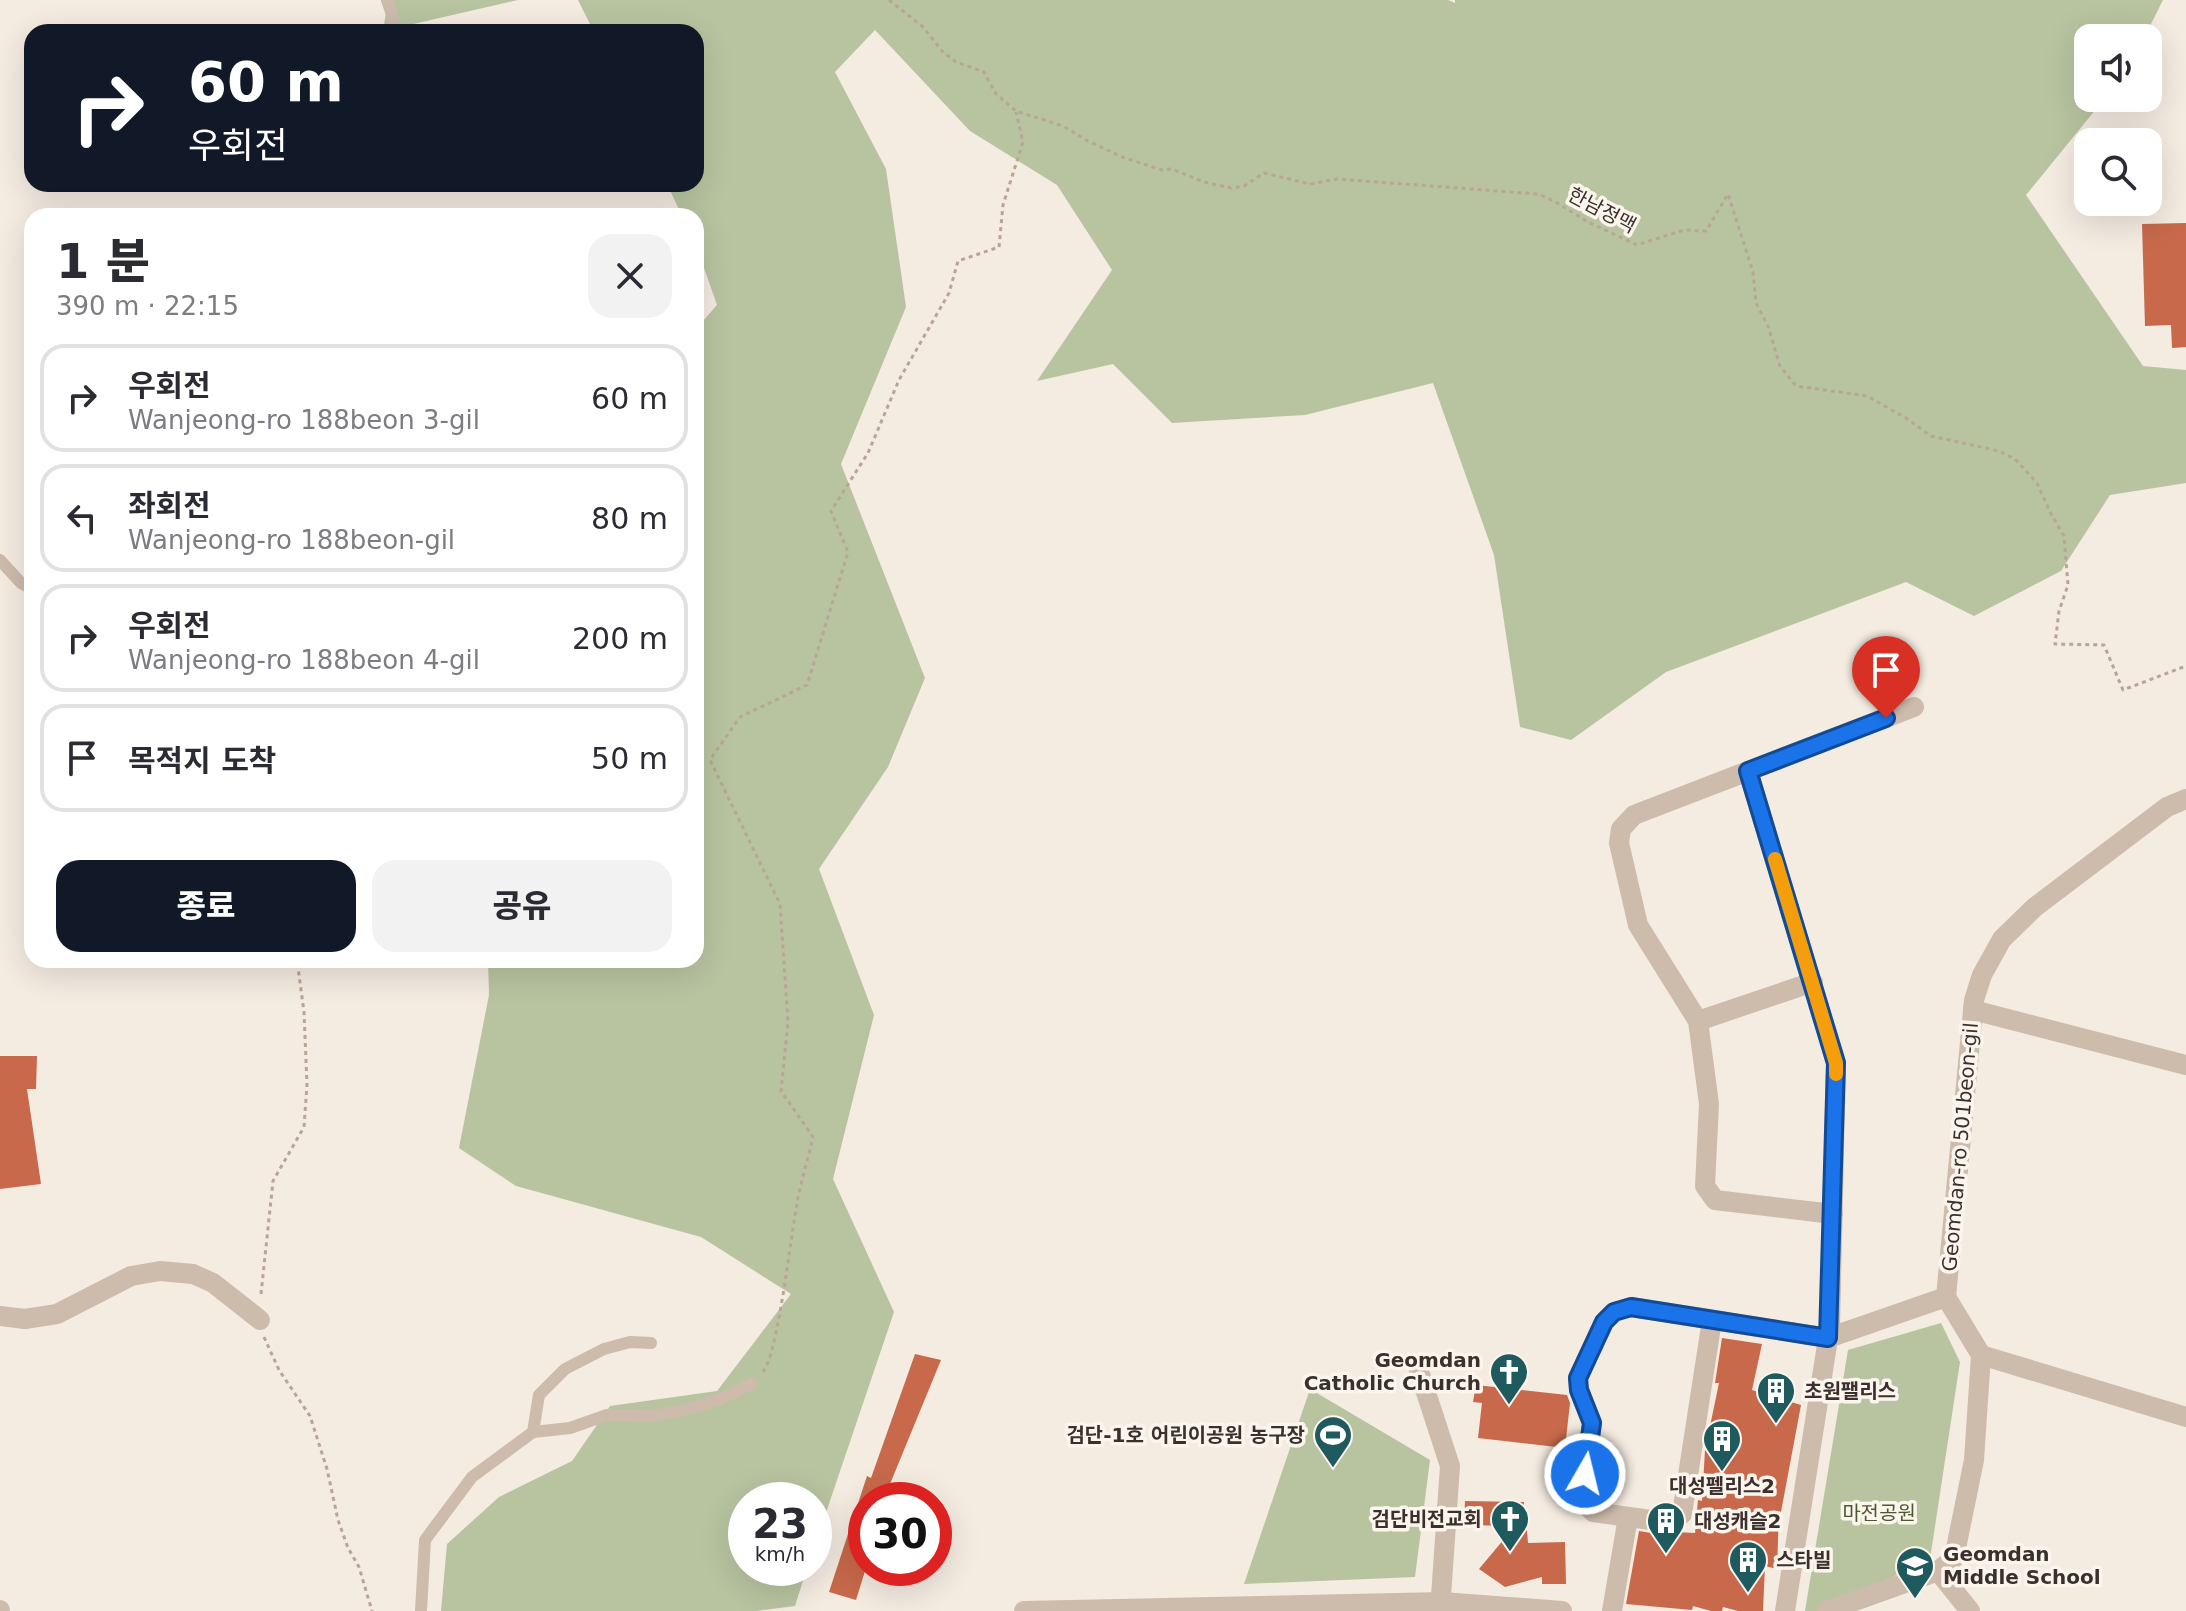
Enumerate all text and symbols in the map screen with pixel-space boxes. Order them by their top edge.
map controls [2074,24,2162,216]
button: sound [2074,24,2162,112]
text: 60 m [188,49,344,114]
icon: right [56,56,160,160]
text: 우회전 [188,125,287,166]
button: search [2074,128,2162,216]
street label: 한남정맥 [1564,182,1640,238]
text: 1 분 [56,233,150,289]
button: close [588,234,672,318]
text: 390 m · 22:15 [56,291,239,321]
text: 우회전 [128,368,211,403]
icon: right [60,376,104,420]
text: 60 m [591,381,668,416]
text: Wanjeong-ro 188beon 3-gil [128,405,480,435]
text: 좌회전 [128,488,211,523]
icon: left [60,496,104,540]
text: 80 m [591,501,668,536]
text: Wanjeong-ro 188beon-gil [128,525,455,555]
text: 우회전 [128,608,211,643]
icon: right [60,616,104,660]
text: 200 m [572,621,668,656]
pin [1852,636,1920,718]
text: Wanjeong-ro 188beon 4-gil [128,645,480,675]
icon: arrive [1864,648,1908,692]
icon: arrive [60,736,104,780]
text: 50 m [591,741,668,776]
text: 목적지 도착 [128,743,276,778]
button: 종료 [56,860,356,952]
button: 공유 [372,860,672,952]
street label: Geomdan-ro 501beon-gil [1937,1021,1983,1273]
place label: Geomdan Catholic Church [1304,1348,1481,1395]
church icon: Geomdan Catholic Church [1488,1351,1530,1406]
building icon: 초원팰리스 [1755,1370,1797,1425]
place label: 초원팰리스 [1804,1379,1896,1403]
sports icon: 검단-1호 어린이공원 농구장 [1312,1414,1354,1469]
building icon: 대성펠리스2 [1701,1418,1743,1473]
place label: 검단-1호 어린이공원 농구장 [1066,1423,1305,1447]
position arrow [1543,1432,1627,1516]
place label: 대성펠리스2 [1669,1474,1775,1498]
speed limit sign: 30 [848,1482,952,1586]
church icon: 검단비전교회 [1489,1498,1531,1553]
building icon: 대성캐슬2 [1645,1500,1687,1555]
text: 23 [752,1501,808,1547]
park label: 마전공원 [1842,1501,1916,1525]
place label: 검단비전교회 [1372,1507,1482,1531]
place label: 대성캐슬2 [1694,1509,1782,1533]
building icon: 스타빌 [1727,1539,1769,1594]
text: km/h [755,1542,805,1566]
place label: Geomdan Middle School [1943,1542,2101,1589]
school or university icon: Geomdan Middle School [1894,1545,1936,1600]
place label: 스타빌 [1776,1548,1831,1572]

